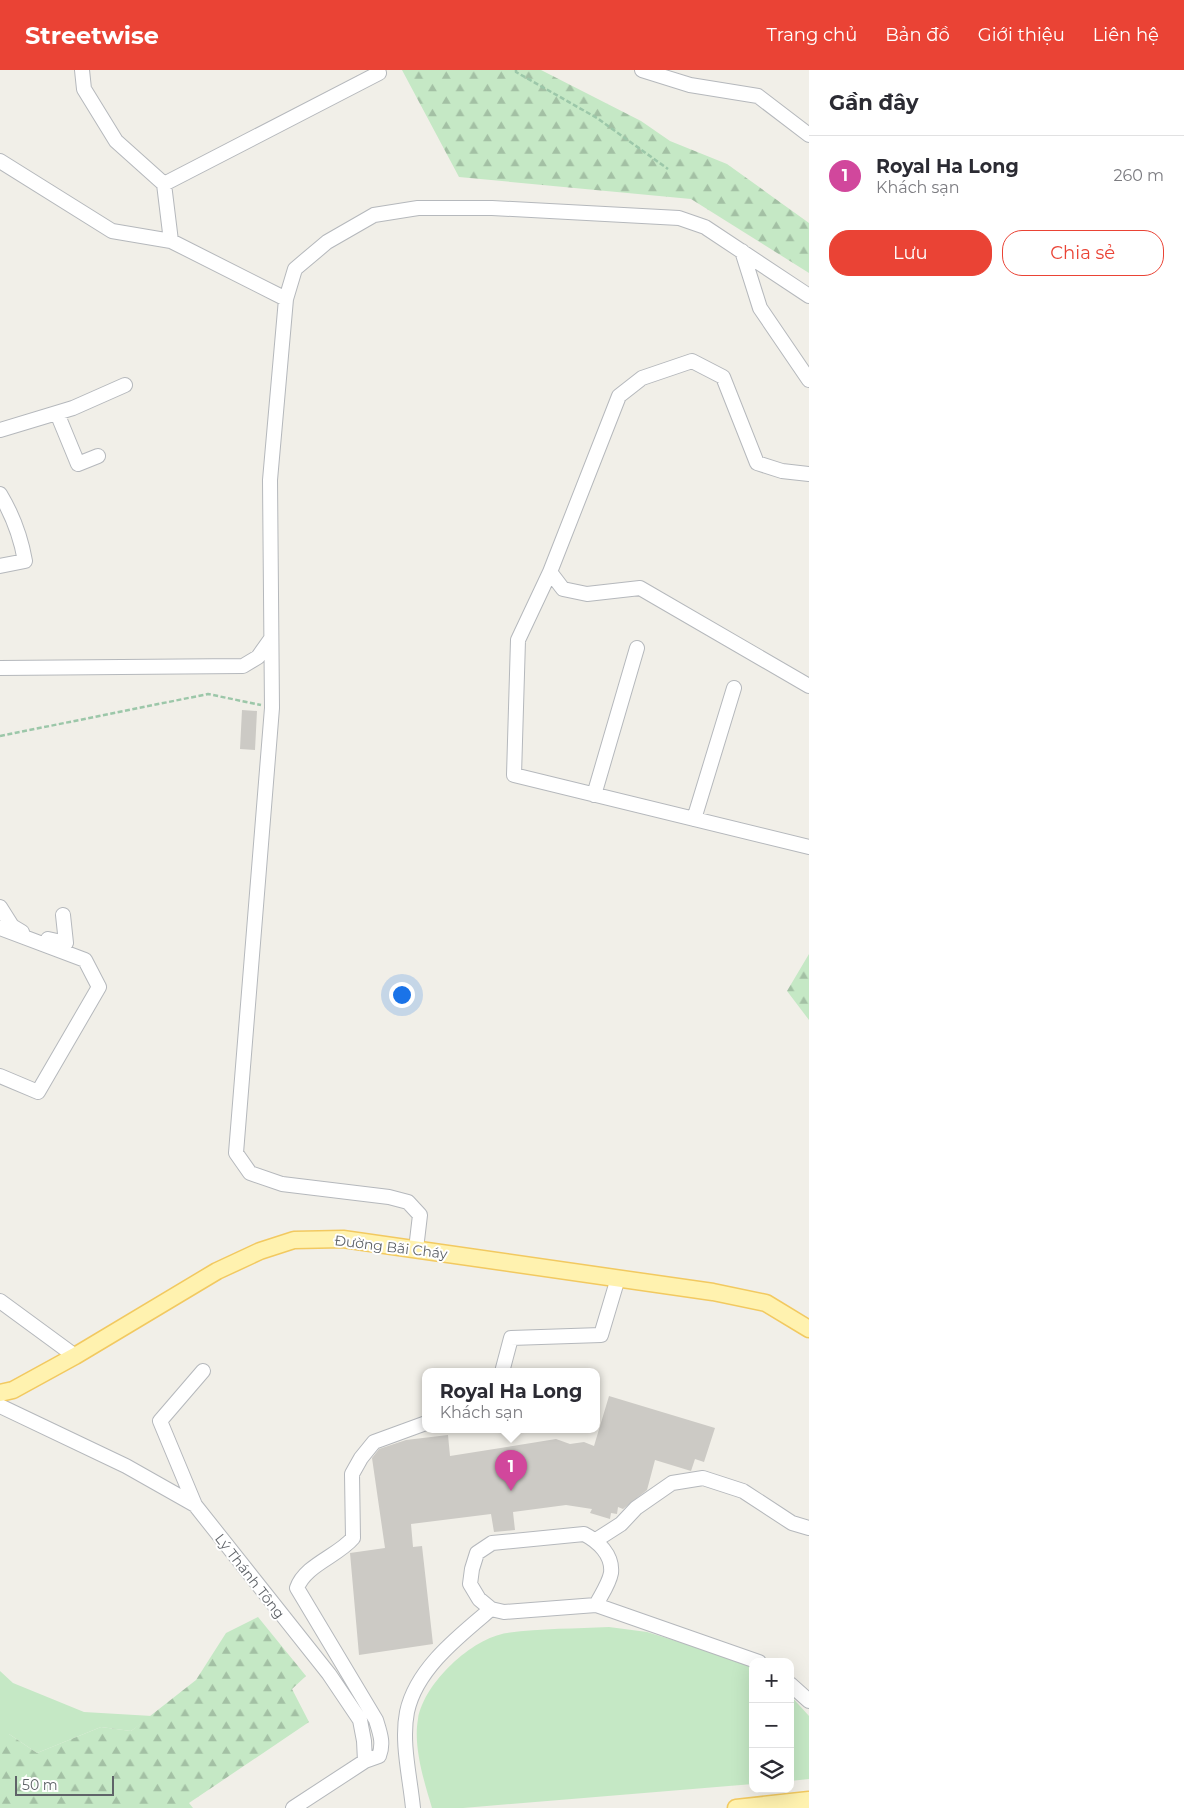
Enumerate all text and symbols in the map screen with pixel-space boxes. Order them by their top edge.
text: Streetwise [25,21,159,50]
text: Trang chủ [767,24,857,46]
text: Bản đồ [885,24,950,46]
text: Giới thiệu [978,24,1065,46]
text: Liên hệ [1093,24,1159,46]
text: Gần đây [829,90,918,115]
text: Royal Ha Long [876,155,1019,178]
text: 1 [842,166,848,185]
text: 260 m [1113,166,1164,185]
text: Khách sạn [876,178,960,197]
button: Lưu [829,230,992,276]
button: Chia sẻ [1002,230,1164,276]
your location [389,982,415,1008]
street label: Đường Bãi Cháy [334,1231,449,1263]
popup [422,1368,600,1433]
text: Royal Ha Long [440,1380,582,1403]
text: Khách sạn [440,1403,523,1422]
pin: 1 [495,1450,527,1491]
street label: Lý Thánh Tông [211,1530,289,1622]
map controls [749,1658,794,1793]
button: + [749,1658,794,1703]
button: − [749,1703,794,1748]
button: layers [749,1748,794,1793]
scale bar [15,1773,114,1796]
text: 50 m [22,1776,58,1794]

